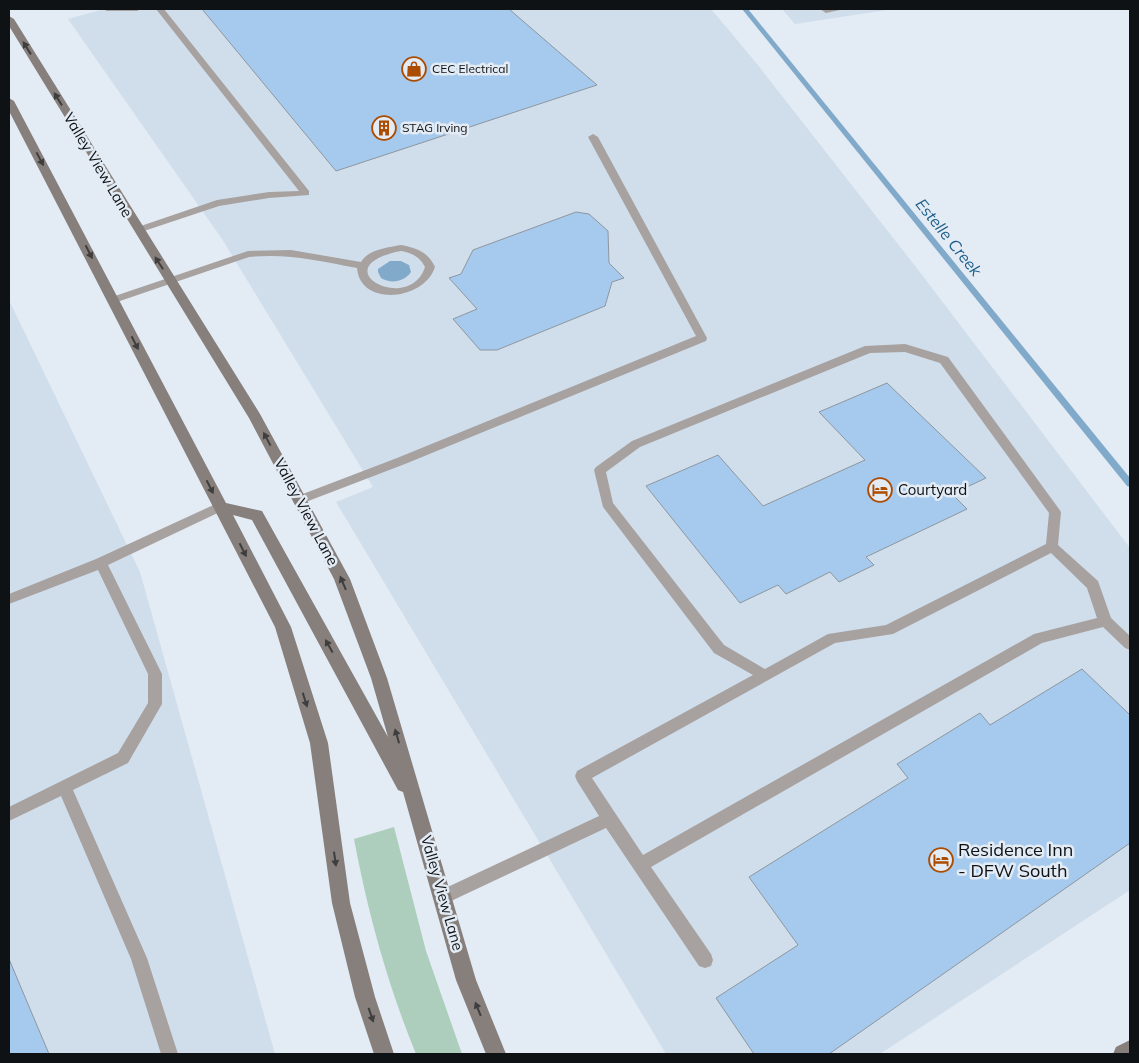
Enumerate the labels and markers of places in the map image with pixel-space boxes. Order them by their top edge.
shop icon: CEC Electrical [401,56,427,82]
place label: CEC Electrical [432,61,508,76]
building icon: STAG Irving [371,115,397,141]
place label: STAG Irving [402,120,468,135]
hotel icon: Courtyard [867,477,893,503]
place label: Courtyard [898,480,967,499]
place label: Residence Inn - DFW South [958,838,1073,882]
hotel icon: Residence Inn - DFW South [928,847,954,873]

